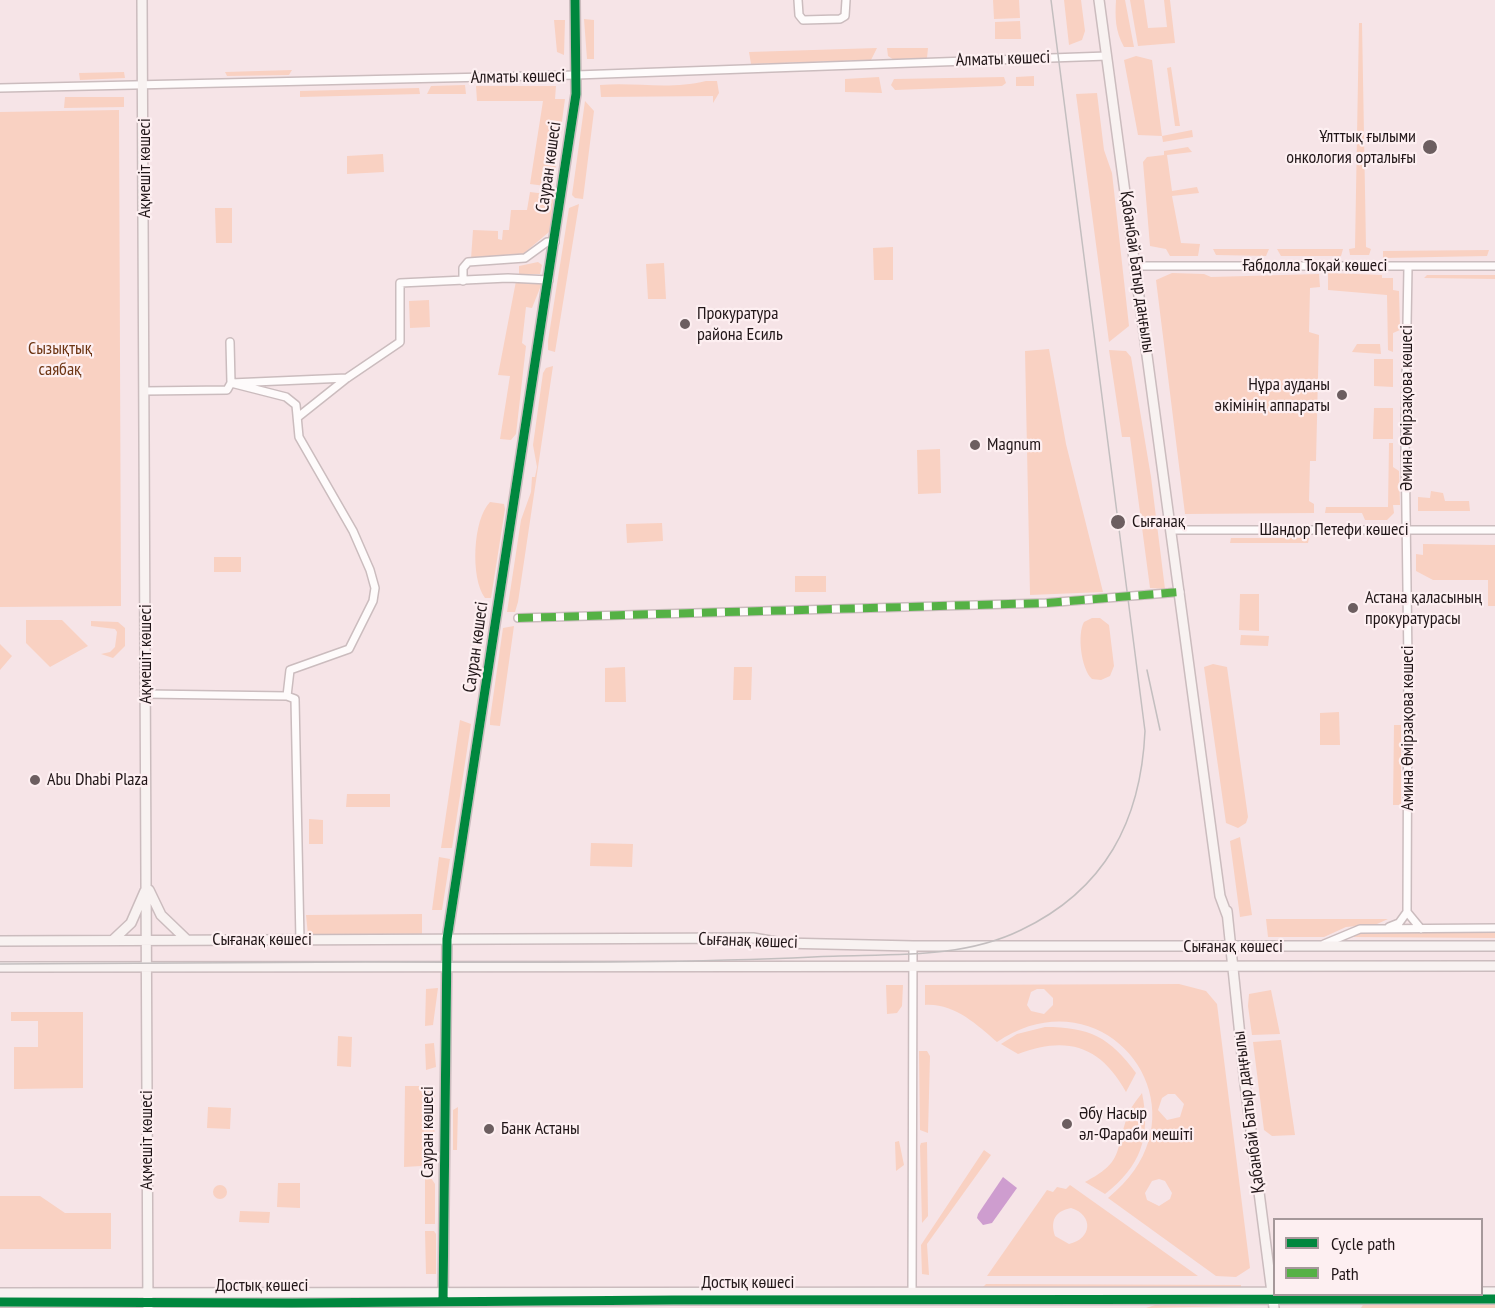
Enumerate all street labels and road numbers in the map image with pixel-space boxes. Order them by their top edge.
street label: Алматы көшесі [955,47,1051,71]
street label: Алматы көшесі [471,65,565,89]
street label: Ақмешіт көшесі [134,118,156,218]
street label: Сауран көшесі [532,120,566,214]
street label: Қабанбай Батыр даңғылы [1115,190,1159,354]
street label: Ғабдолла Тоқай көшесі [1243,255,1387,277]
street label: Әмина Өмірзақова көшесі [1396,325,1418,491]
street label: Шандор Петефи көшесі [1259,519,1409,541]
street label: Сауран көшесі [459,600,493,694]
street label: Ақмешіт көшесі [135,604,157,704]
street label: Амина Өмірзақова көшесі [1397,645,1419,811]
street label: Сығанақ көшесі [698,928,798,954]
street label: Сығанақ көшесі [212,929,312,951]
street label: Сығанақ көшесі [1183,936,1283,958]
street label: Қабанбай Батыр даңғылы [1228,1030,1270,1194]
street label: Сауран көшесі [417,1086,439,1178]
street label: Ақмешіт көшесі [136,1090,158,1190]
street label: Достық көшесі [702,1272,794,1294]
street label: Достық көшесі [216,1275,308,1297]

